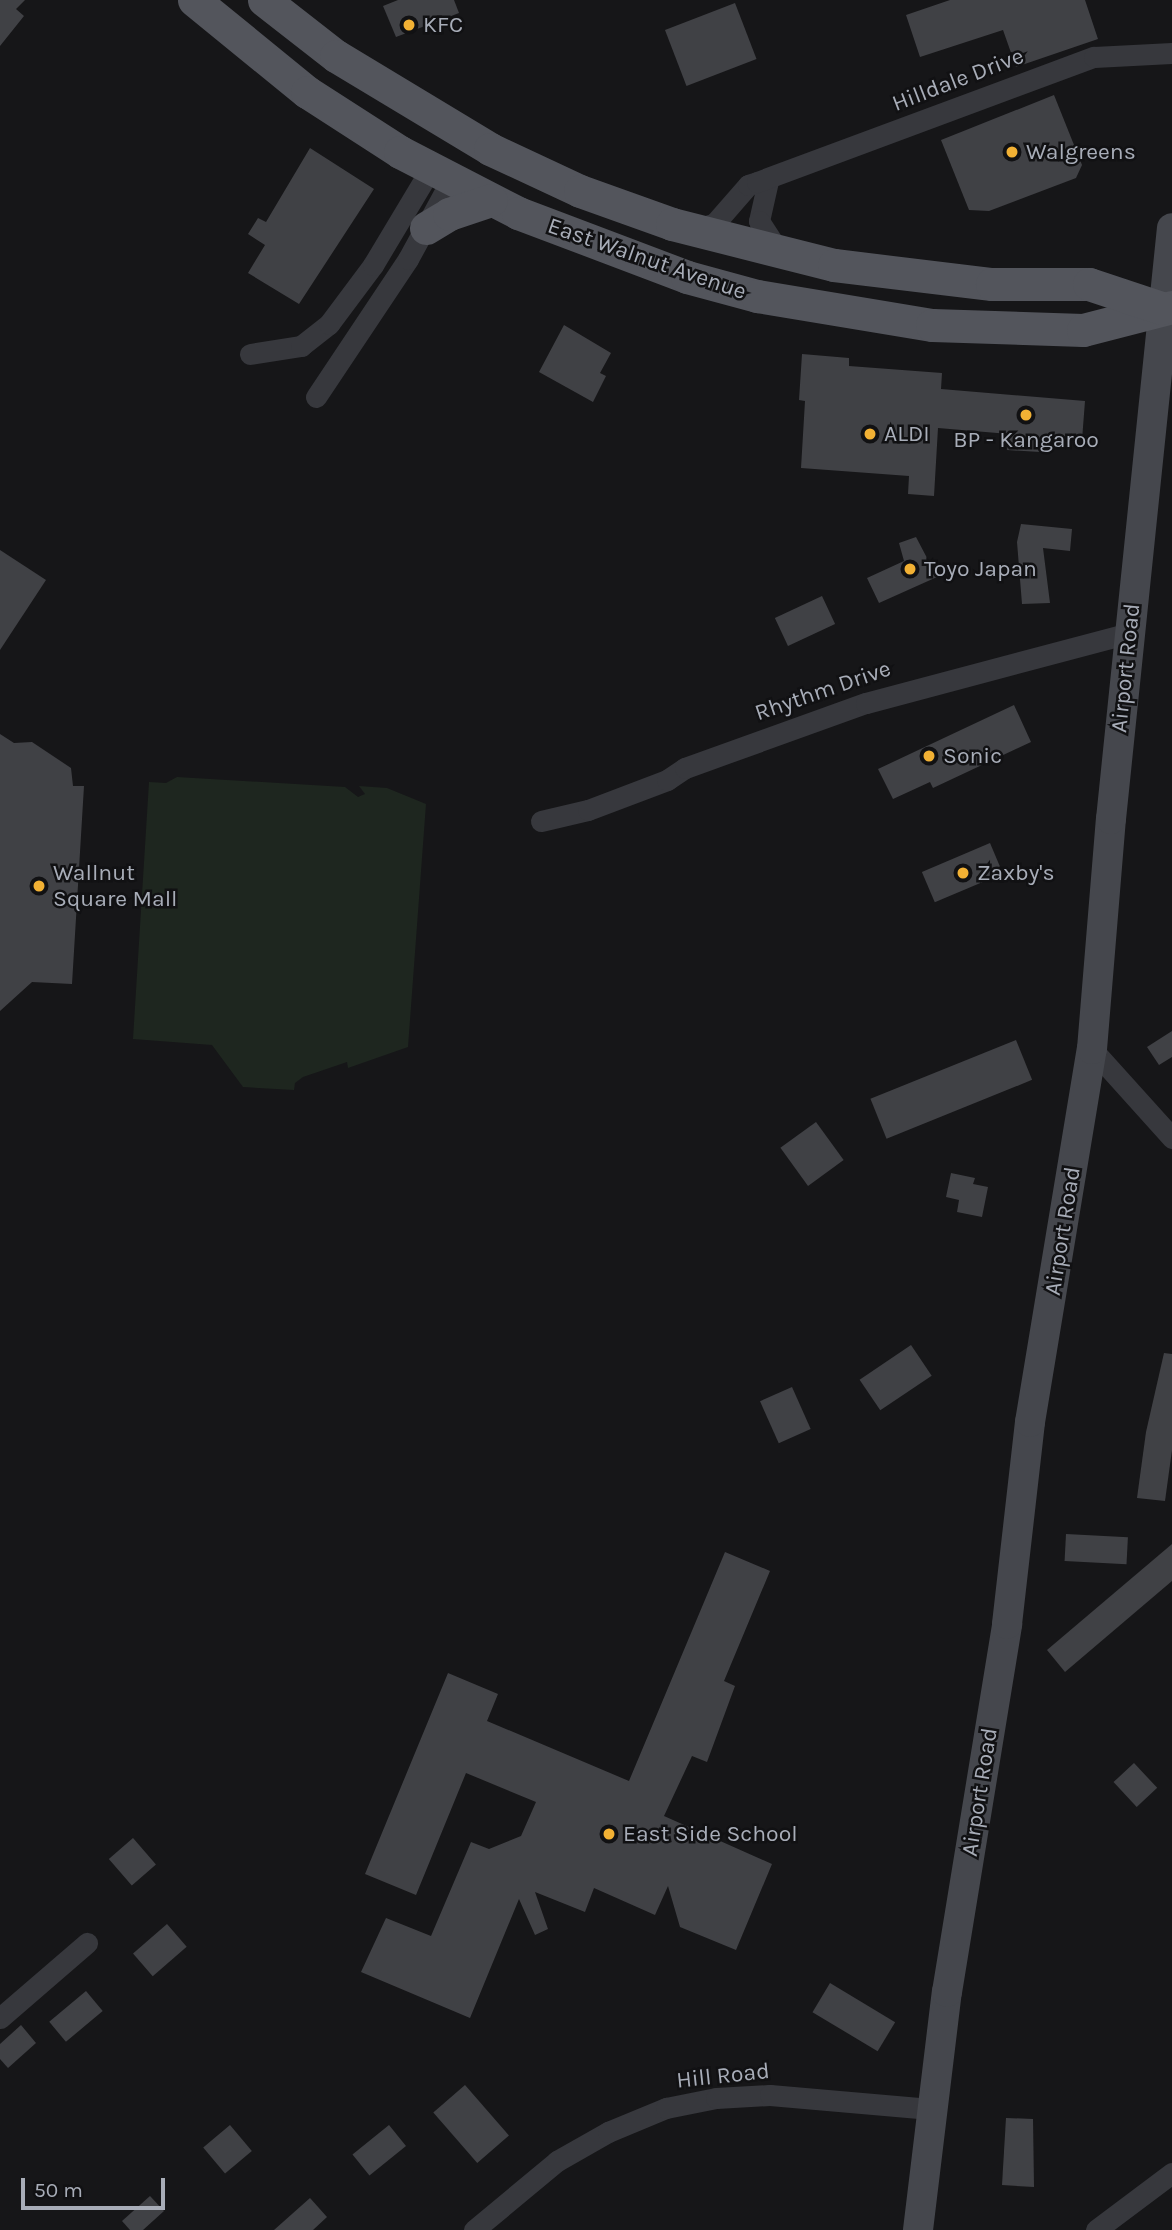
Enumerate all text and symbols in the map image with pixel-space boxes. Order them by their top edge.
place label: KFC [423,11,463,39]
marker: KFC [401,17,417,33]
street label: Hilldale Drive [888,42,1028,118]
place label: Walgreens [1026,138,1136,166]
marker: Walgreens [1004,144,1020,160]
street label: East Walnut Avenue [544,212,750,306]
marker: BP - Kangaroo [1018,407,1034,423]
place label: ALDI [884,420,930,448]
marker: ALDI [862,426,878,442]
place label: BP - Kangaroo [953,426,1099,454]
place label: Toyo Japan [924,555,1037,583]
marker: Toyo Japan [902,561,918,577]
street label: Airport Road [1105,602,1147,734]
street label: Rhythm Drive [751,655,895,727]
place label: Sonic [943,742,1002,770]
marker: Sonic [921,748,937,764]
place label: Wallnut Square Mall [53,859,178,913]
place label: Zaxby's [977,859,1055,887]
marker: Zaxby's [955,865,971,881]
marker: Wallnut Square Mall [31,878,47,894]
street label: Airport Road [1039,1165,1087,1297]
street label: Airport Road [956,1726,1004,1858]
place label: East Side School [623,1820,798,1848]
marker: East Side School [601,1826,617,1842]
street label: Hill Road [675,2057,771,2095]
scale bar [24,2164,168,2208]
text: 50 m [34,2178,83,2202]

